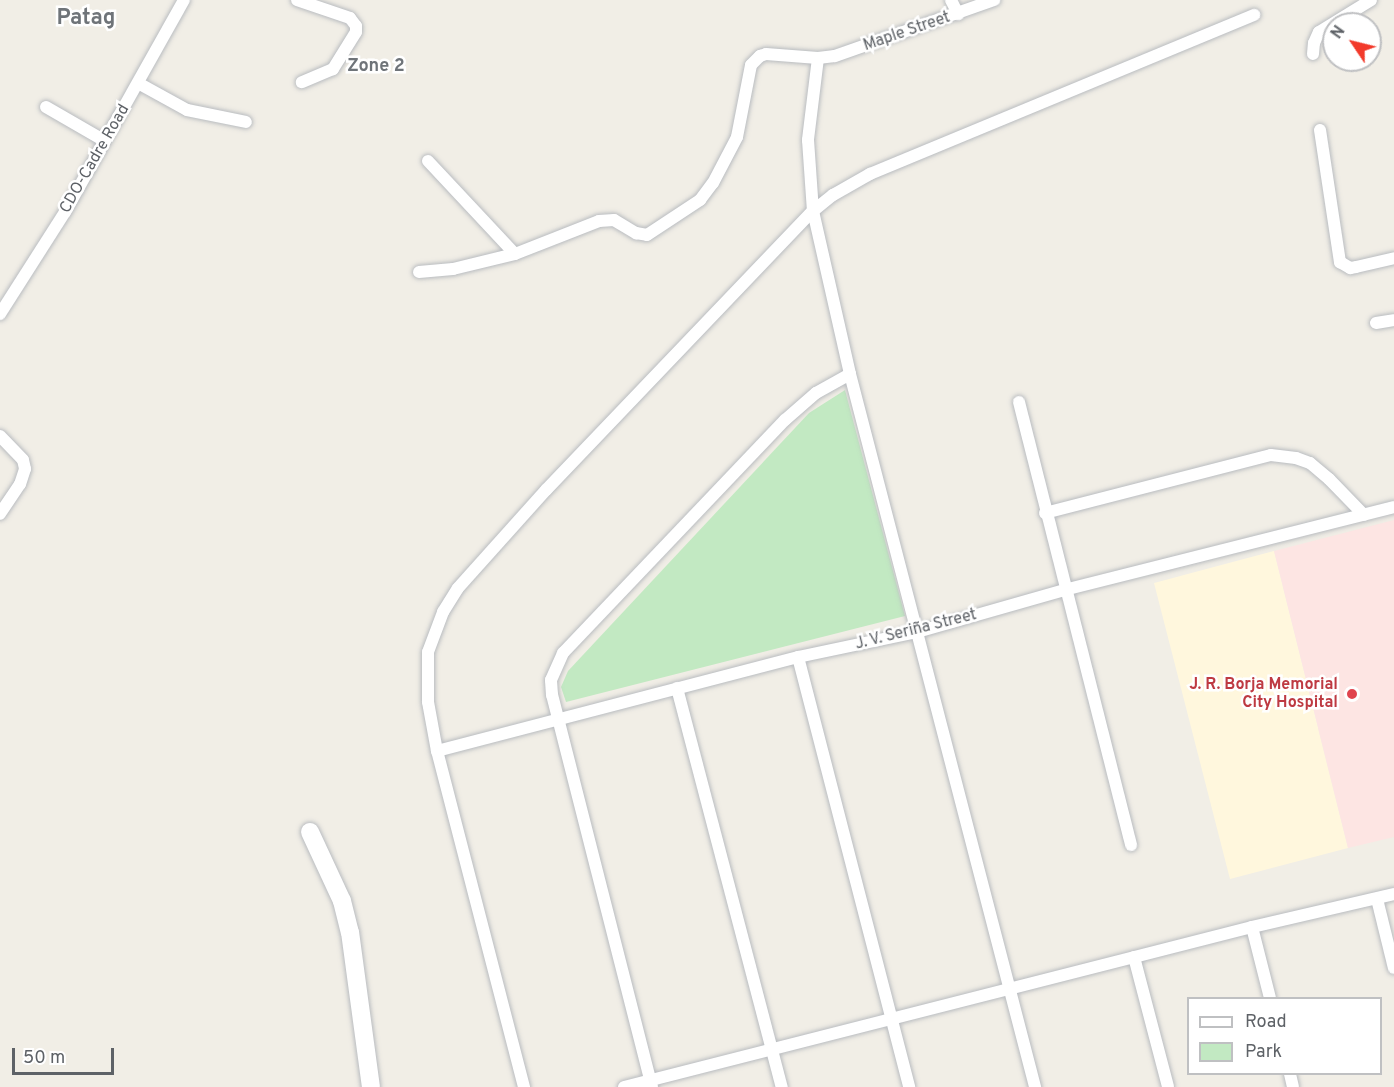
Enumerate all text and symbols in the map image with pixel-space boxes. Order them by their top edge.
district label: Patag [56,6,116,32]
street label: Maple Street [861,8,953,56]
north arrow [1322,12,1382,72]
text: N [1327,22,1350,43]
district label: Zone 2 [347,56,405,78]
street label: CDO-Cadre Road [56,101,134,217]
street label: J. V. Seriña Street [853,606,979,654]
place label: J. R. Borja Memorial City Hospital [1189,675,1338,713]
marker: J. R. Borja Memorial City Hospital [1343,685,1361,703]
legend [1187,997,1382,1075]
text: Road [1245,1011,1287,1034]
scale bar [15,1036,117,1074]
text: Park [1245,1041,1282,1064]
text: 50 m [23,1047,65,1070]

